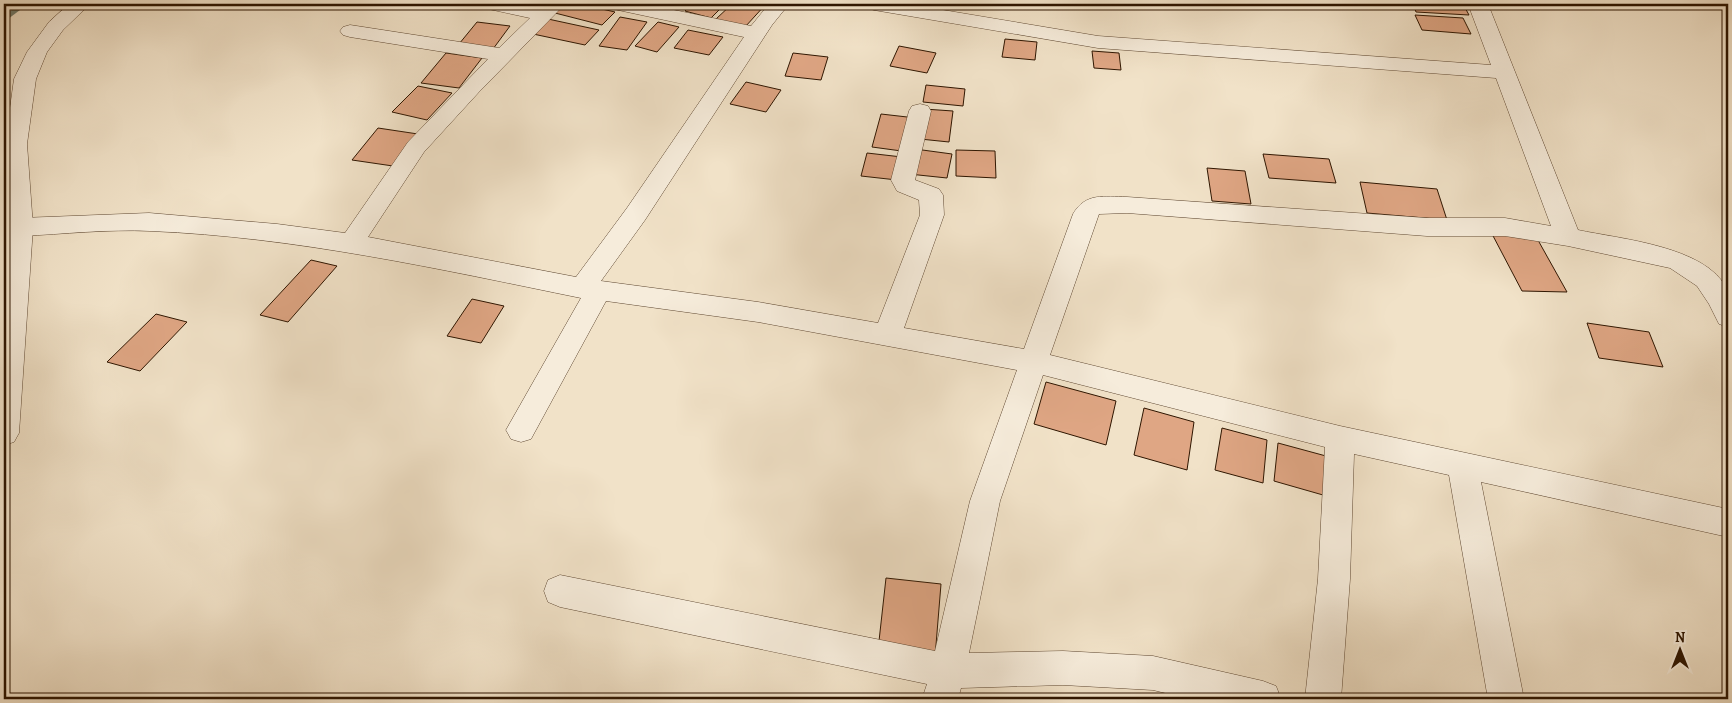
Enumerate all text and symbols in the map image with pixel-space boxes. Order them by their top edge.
north arrow [1654,626,1704,676]
text: N [1675,628,1685,647]

